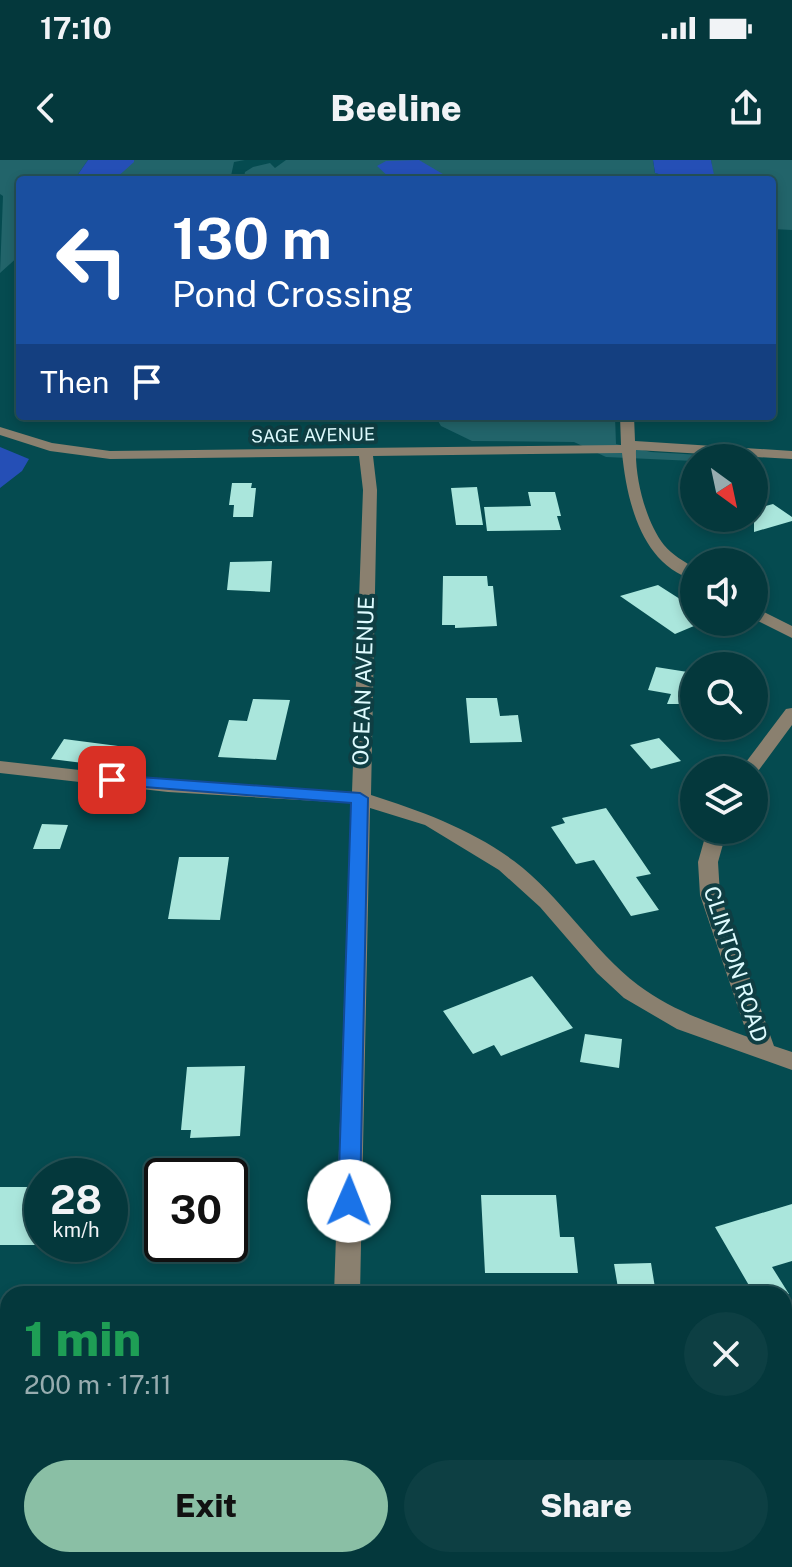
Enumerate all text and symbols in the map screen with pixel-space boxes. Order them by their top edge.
text: 17:10 [40,10,112,46]
icon: back [24,86,68,130]
icon: share [724,86,768,130]
text: Beeline [330,87,462,129]
text: 130 m [172,206,332,272]
icon: left [40,208,144,312]
text: Pond Crossing [172,273,413,315]
icon: arrive [125,360,169,404]
text: Then [40,364,109,400]
street label: SAGE AVENUE [251,423,375,447]
north arrow [680,444,768,532]
map controls [680,444,768,844]
button: sound [680,548,768,636]
street label: OCEAN AVENUE [347,596,379,766]
button: search [680,652,768,740]
pin [78,746,146,814]
button: layers [680,756,768,844]
icon: arrive [90,758,134,802]
street label: CLINTON ROAD [699,883,773,1045]
speed limit sign: 30 [144,1158,248,1262]
position arrow [307,1159,391,1243]
text: 28 [50,1176,102,1223]
text: km/h [52,1218,100,1242]
text: 1 min [24,1310,141,1367]
button: close [684,1312,768,1396]
text: 200 m · 17:11 [24,1369,172,1400]
button: Exit [24,1460,388,1552]
button: Share [404,1460,768,1552]

